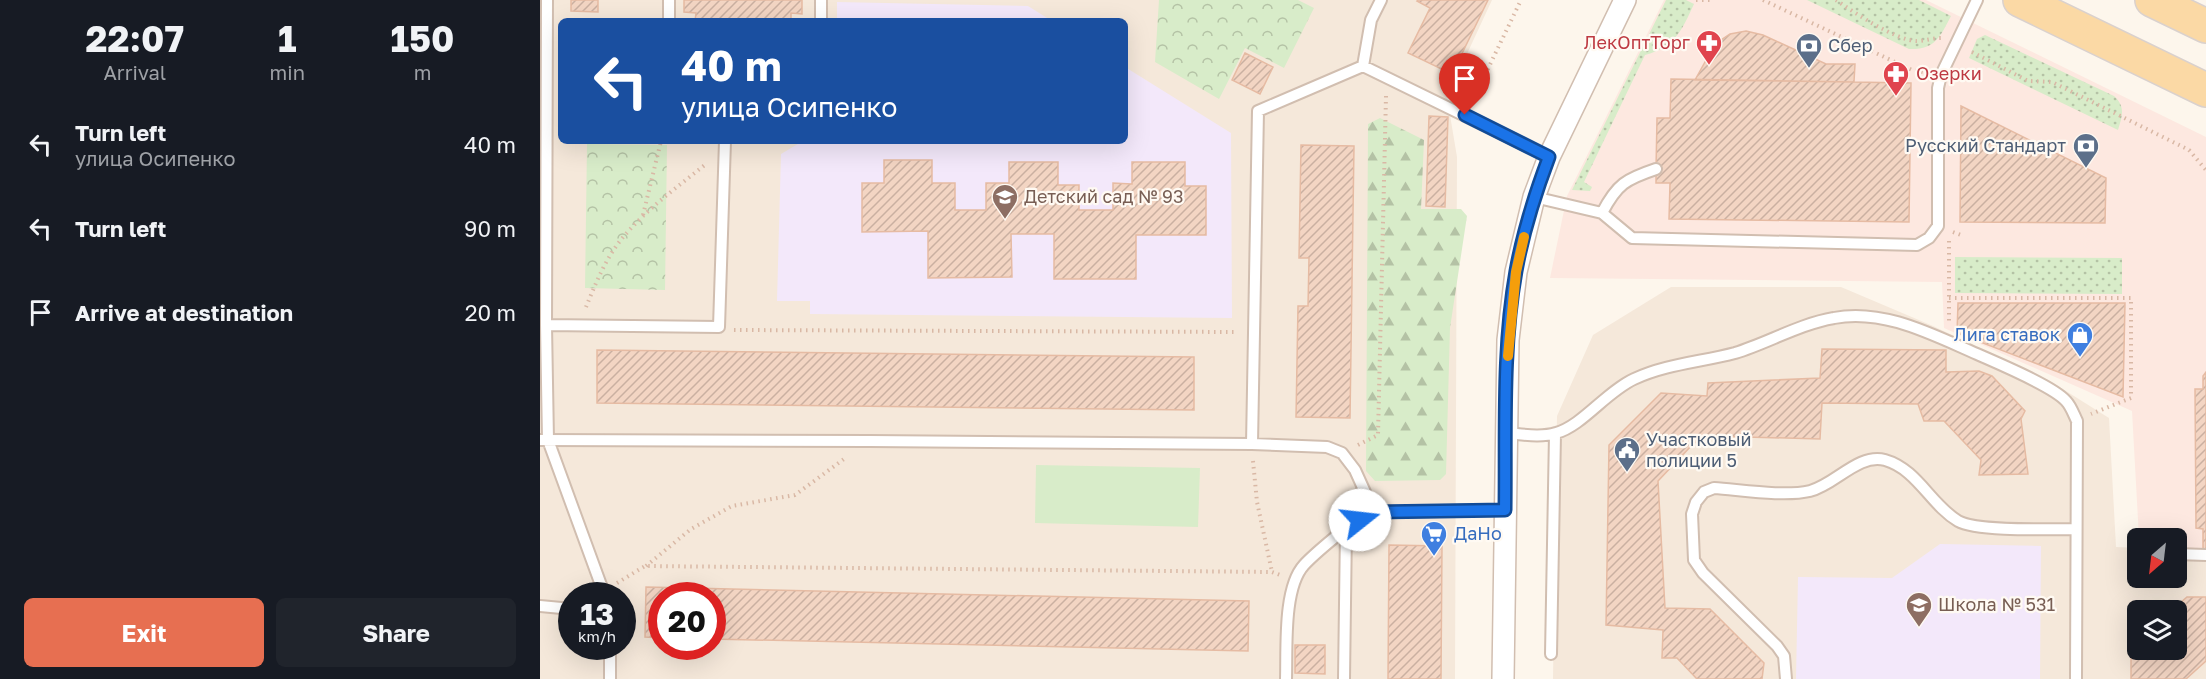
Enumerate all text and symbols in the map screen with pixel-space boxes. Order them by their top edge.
text: 22:07 [86,17,184,60]
text: 1 [278,17,297,60]
text: 150 [391,17,454,60]
pharmacy icon: ЛекОптТорг [1694,28,1724,66]
place label: ЛекОптТорг [1584,31,1690,53]
bank icon: Сбер [1794,31,1824,69]
place label: Сбер [1828,34,1872,56]
text: 40 m [681,40,782,90]
icon: left [582,42,660,120]
pin [1439,53,1490,115]
pharmacy icon: Озерки [1881,59,1911,97]
text: Arrival [103,60,166,84]
text: min [270,60,305,84]
text: m [414,60,431,84]
icon: arrive [1448,62,1481,95]
place label: Озерки [1916,62,1982,84]
text: улица Осипенко [681,91,898,123]
text: Turn left [75,119,166,146]
icon: left [24,128,57,161]
text: 40 m [464,131,516,158]
bank icon: Русский Стандарт [2071,131,2101,169]
place label: Русский Стандарт [1905,134,2066,156]
text: улица Осипенко [75,146,235,170]
school or university icon: Детский сад № 93 [990,182,1020,220]
place label: Детский сад № 93 [1024,185,1183,207]
icon: left [24,212,57,245]
text: Turn left [75,215,166,242]
text: 90 m [464,215,516,242]
icon: arrive [24,296,57,329]
text: Arrive at destination [75,299,293,326]
text: 20 m [465,299,516,326]
shop icon: Лига ставок [2065,320,2095,358]
place label: Лига ставок [1954,323,2060,345]
place label: Участковый полиции 5 [1646,428,1752,471]
public building icon: Участковый полиции 5 [1612,435,1642,473]
position arrow [1328,488,1392,552]
supermarket icon: ДаНо [1419,519,1449,557]
place label: ДаНо [1454,522,1502,544]
north arrow [2127,528,2187,588]
map controls [2127,528,2187,660]
speed limit sign: 20 [648,582,726,660]
school or university icon: Школа № 531 [1904,590,1934,628]
place label: Школа № 531 [1938,593,2055,615]
text: 13 [580,596,614,632]
button: Exit [24,598,264,667]
button: Share [276,598,516,667]
button: layers [2127,600,2187,660]
text: km/h [578,627,616,645]

